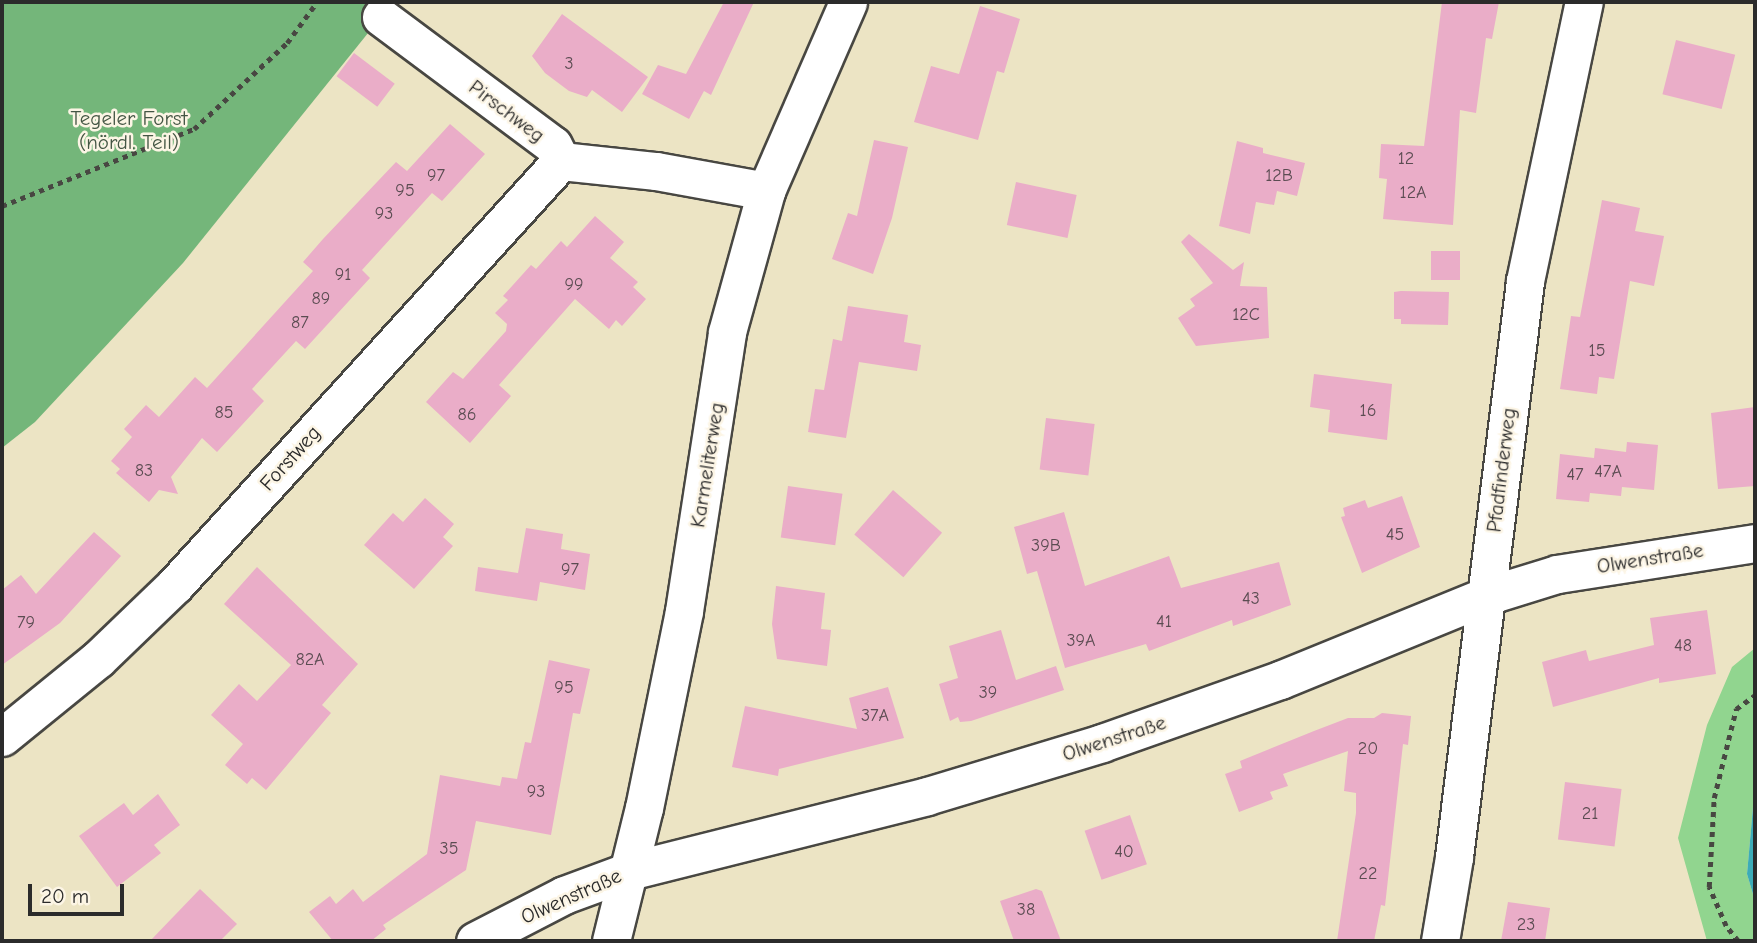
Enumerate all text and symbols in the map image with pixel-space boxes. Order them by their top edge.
house number: 3 [564,53,574,75]
street label: Pirschweg [464,74,550,148]
park label: Tegeler Forst (nördl. Teil) [70,105,188,155]
house number: 12 [1398,148,1414,170]
house number: 97 [427,165,445,187]
house number: 12B [1265,165,1293,187]
house number: 95 [395,180,415,202]
house number: 12A [1400,182,1426,204]
house number: 93 [375,203,393,225]
house number: 91 [335,264,351,286]
house number: 99 [564,274,584,296]
house number: 89 [312,288,330,310]
house number: 12C [1232,304,1260,326]
house number: 87 [291,312,309,334]
house number: 15 [1589,340,1605,362]
house number: 16 [1360,400,1376,422]
street label: Karmeliterweg [685,401,729,529]
house number: 85 [214,402,234,424]
house number: 86 [457,404,477,426]
street label: Pfadfinderweg [1481,406,1521,534]
street label: Forstweg [254,420,326,496]
house number: 83 [135,460,153,482]
house number: 47A [1594,461,1622,483]
house number: 47 [1566,464,1584,486]
house number: 45 [1386,524,1404,546]
house number: 39B [1031,535,1061,557]
street label: Olwenstraße [1595,537,1705,579]
house number: 97 [561,559,579,581]
house number: 43 [1242,588,1260,610]
house number: 41 [1156,611,1172,633]
house number: 79 [17,612,35,634]
house number: 39A [1066,630,1096,652]
house number: 48 [1674,635,1692,657]
house number: 82A [295,649,325,671]
house number: 95 [554,677,574,699]
house number: 39 [979,682,997,704]
house number: 37A [861,705,889,727]
street label: Olwenstraße [1059,709,1169,767]
house number: 20 [1358,738,1378,760]
house number: 93 [527,781,545,803]
house number: 21 [1582,803,1598,825]
house number: 35 [440,838,458,860]
house number: 40 [1114,841,1134,863]
street label: Olwenstraße [517,863,625,929]
house number: 22 [1359,863,1377,885]
scale bar [32,870,128,914]
text: 20 m [41,884,89,908]
house number: 38 [1017,899,1035,921]
house number: 23 [1517,914,1535,936]

